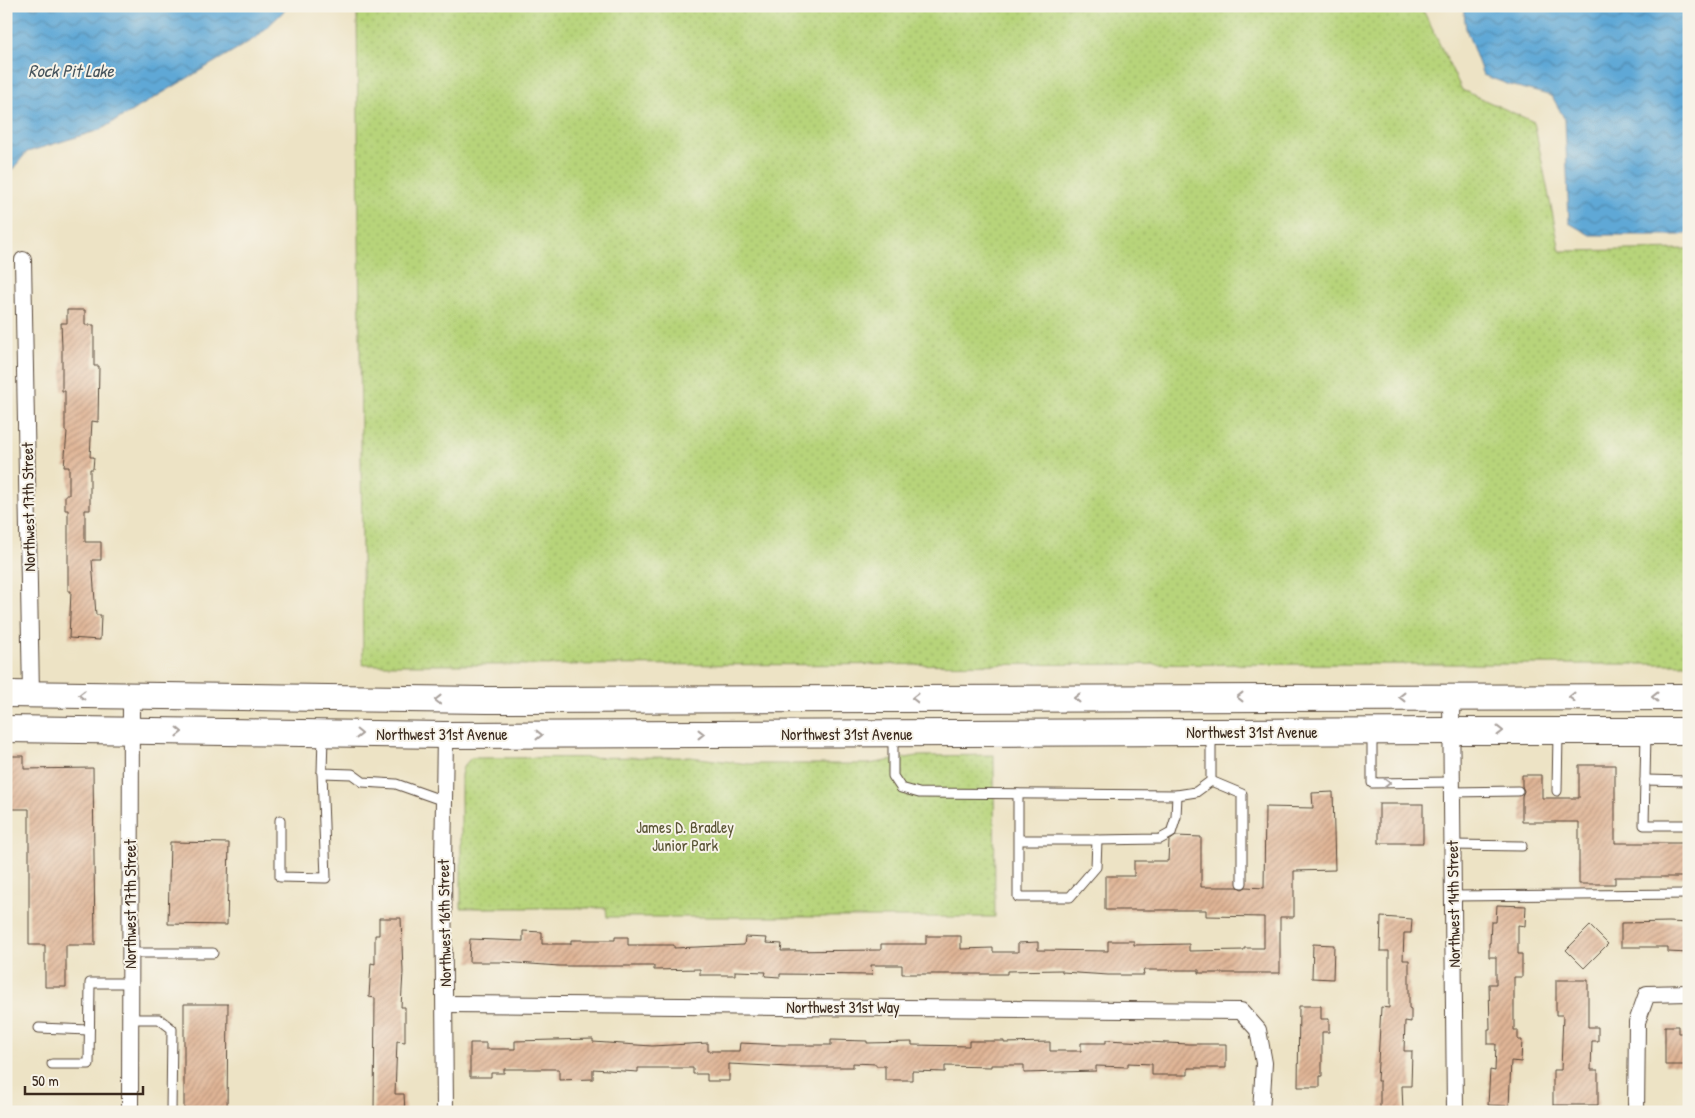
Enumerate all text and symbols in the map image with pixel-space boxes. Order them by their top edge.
water label: Rock Pit Lake [28,58,115,83]
street label: Northwest 17th Street [16,442,40,572]
one-way arrow [78,690,86,701]
one-way arrow [1235,692,1243,702]
one-way arrow [1398,692,1406,702]
one-way arrow [1567,692,1575,702]
one-way arrow [1650,692,1658,702]
one-way arrow [910,693,918,703]
one-way arrow [1073,693,1080,703]
one-way arrow [434,694,442,705]
street label: Northwest 31st Avenue [1186,721,1318,743]
street label: Northwest 31st Avenue [376,723,508,745]
street label: Northwest 31st Avenue [781,723,913,745]
one-way arrow [175,726,183,737]
one-way arrow [1496,726,1504,736]
one-way arrow [356,729,363,739]
one-way arrow [698,729,706,739]
one-way arrow [536,730,543,740]
one-way arrow [1384,778,1391,788]
park label: James D. Bradley Junior Park [636,816,734,856]
street label: Northwest 17th Street [119,839,141,969]
street label: Northwest 14th Street [1441,840,1465,968]
street label: Northwest 16th Street [432,858,456,987]
street label: Northwest 31st Way [786,996,900,1018]
scale bar [25,1063,142,1095]
text: 50 m [32,1070,59,1091]

